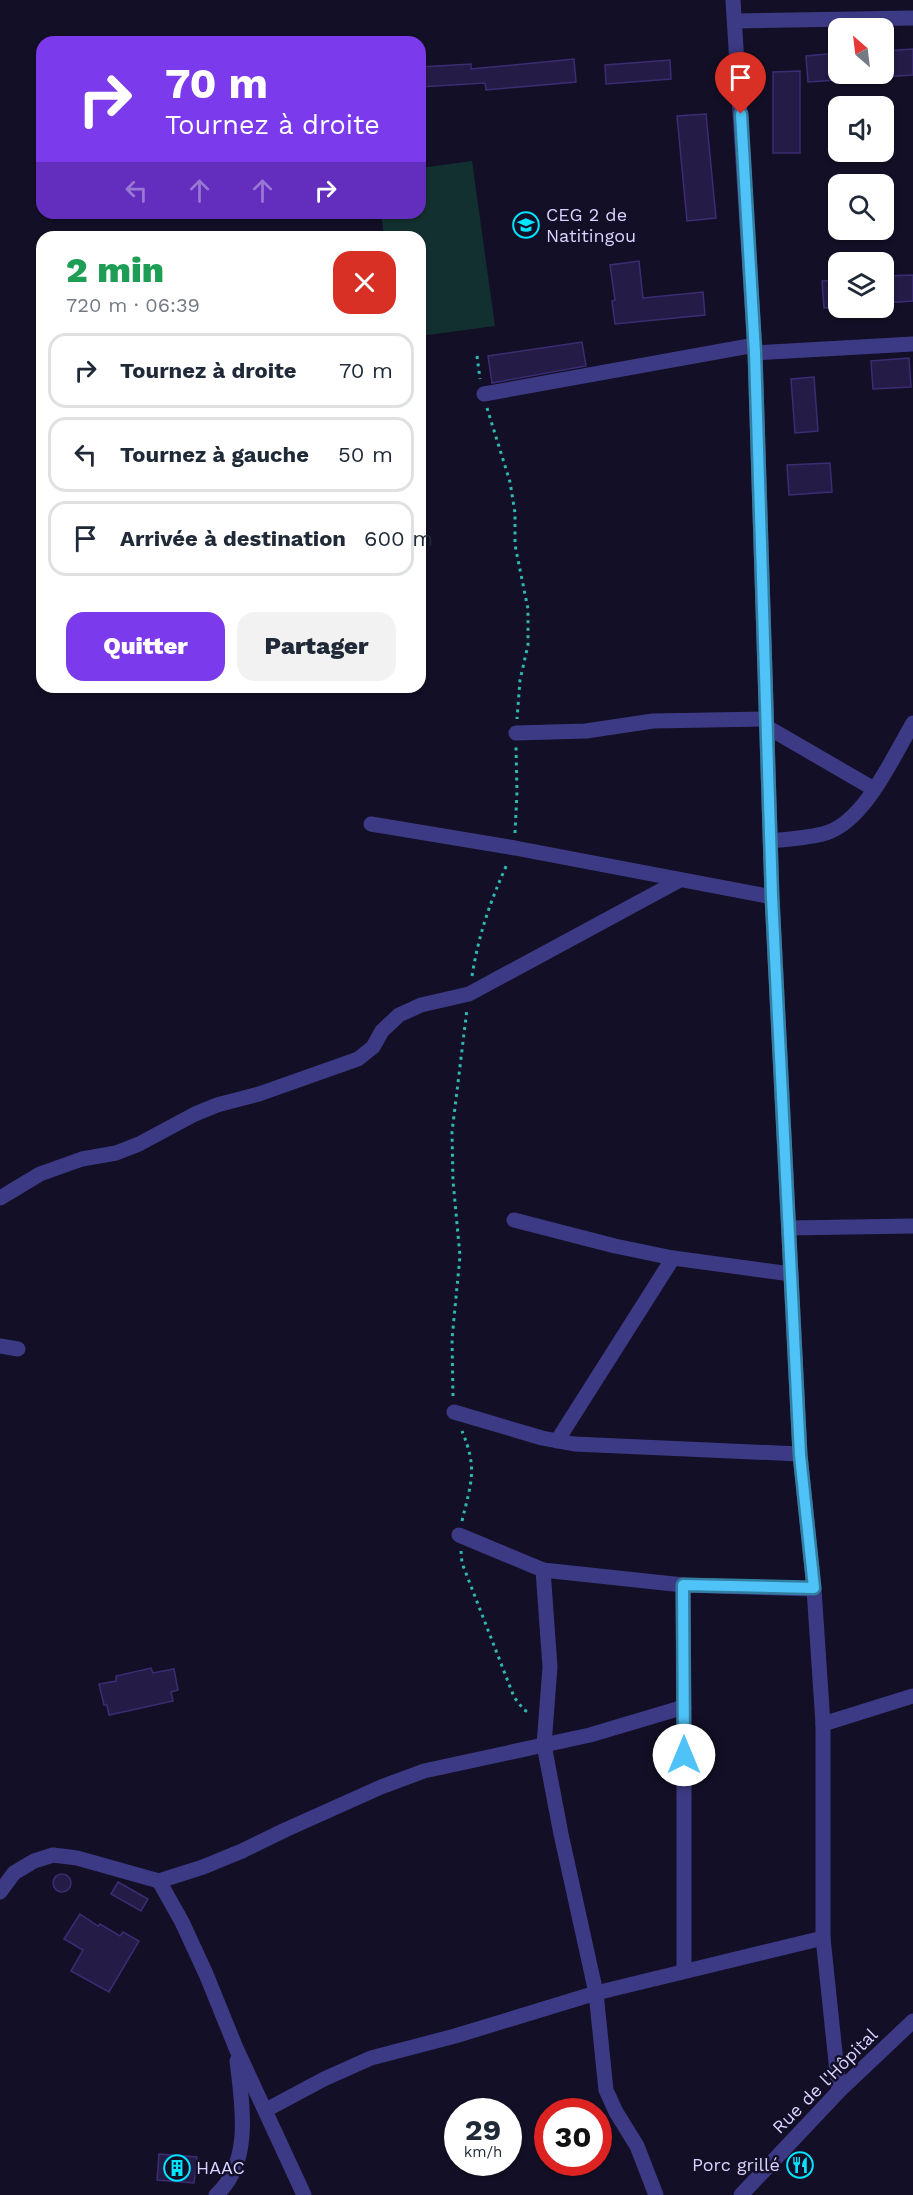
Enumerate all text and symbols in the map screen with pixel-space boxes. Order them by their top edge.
north arrow [828,18,894,84]
map controls [828,18,894,318]
pin [715,52,766,114]
text: 70 m [165,59,268,108]
icon: right [66,60,144,138]
icon: arrive [724,61,757,94]
button: sound [828,96,894,162]
text: Tournez à droite [165,109,380,141]
icon: left [120,174,153,207]
icon: ahead [183,174,216,207]
icon: ahead [246,174,279,207]
icon: right [309,174,342,207]
button: search [828,174,894,240]
place label: CEG 2 de Natitingou [546,204,636,246]
school or university icon: CEG 2 de Natitingou [511,210,541,240]
text: 2 min [66,249,164,291]
button: close [333,251,396,314]
button: layers [828,252,894,318]
text: 720 m · 06:39 [66,293,200,317]
icon: right [69,354,102,387]
text: Tournez à droite [120,358,297,383]
text: 70 m [339,358,393,383]
icon: left [69,438,102,471]
text: Tournez à gauche [120,442,309,467]
text: 50 m [338,442,393,467]
icon: arrive [69,522,102,555]
text: Arrivée à destination [120,526,346,551]
text: 600 m [364,526,433,551]
button: Quitter [66,612,225,681]
button: Partager [237,612,396,681]
position arrow [652,1723,716,1787]
street label: Rue de l'Hôpital [768,2023,882,2137]
speed limit sign: 30 [534,2098,612,2176]
text: 29 [465,2112,501,2147]
text: km/h [464,2143,502,2161]
restaurant icon: Porc grillé [785,2150,815,2180]
building icon: HAAC [162,2153,192,2183]
place label: Porc grillé [692,2154,780,2175]
place label: HAAC [196,2157,245,2178]

